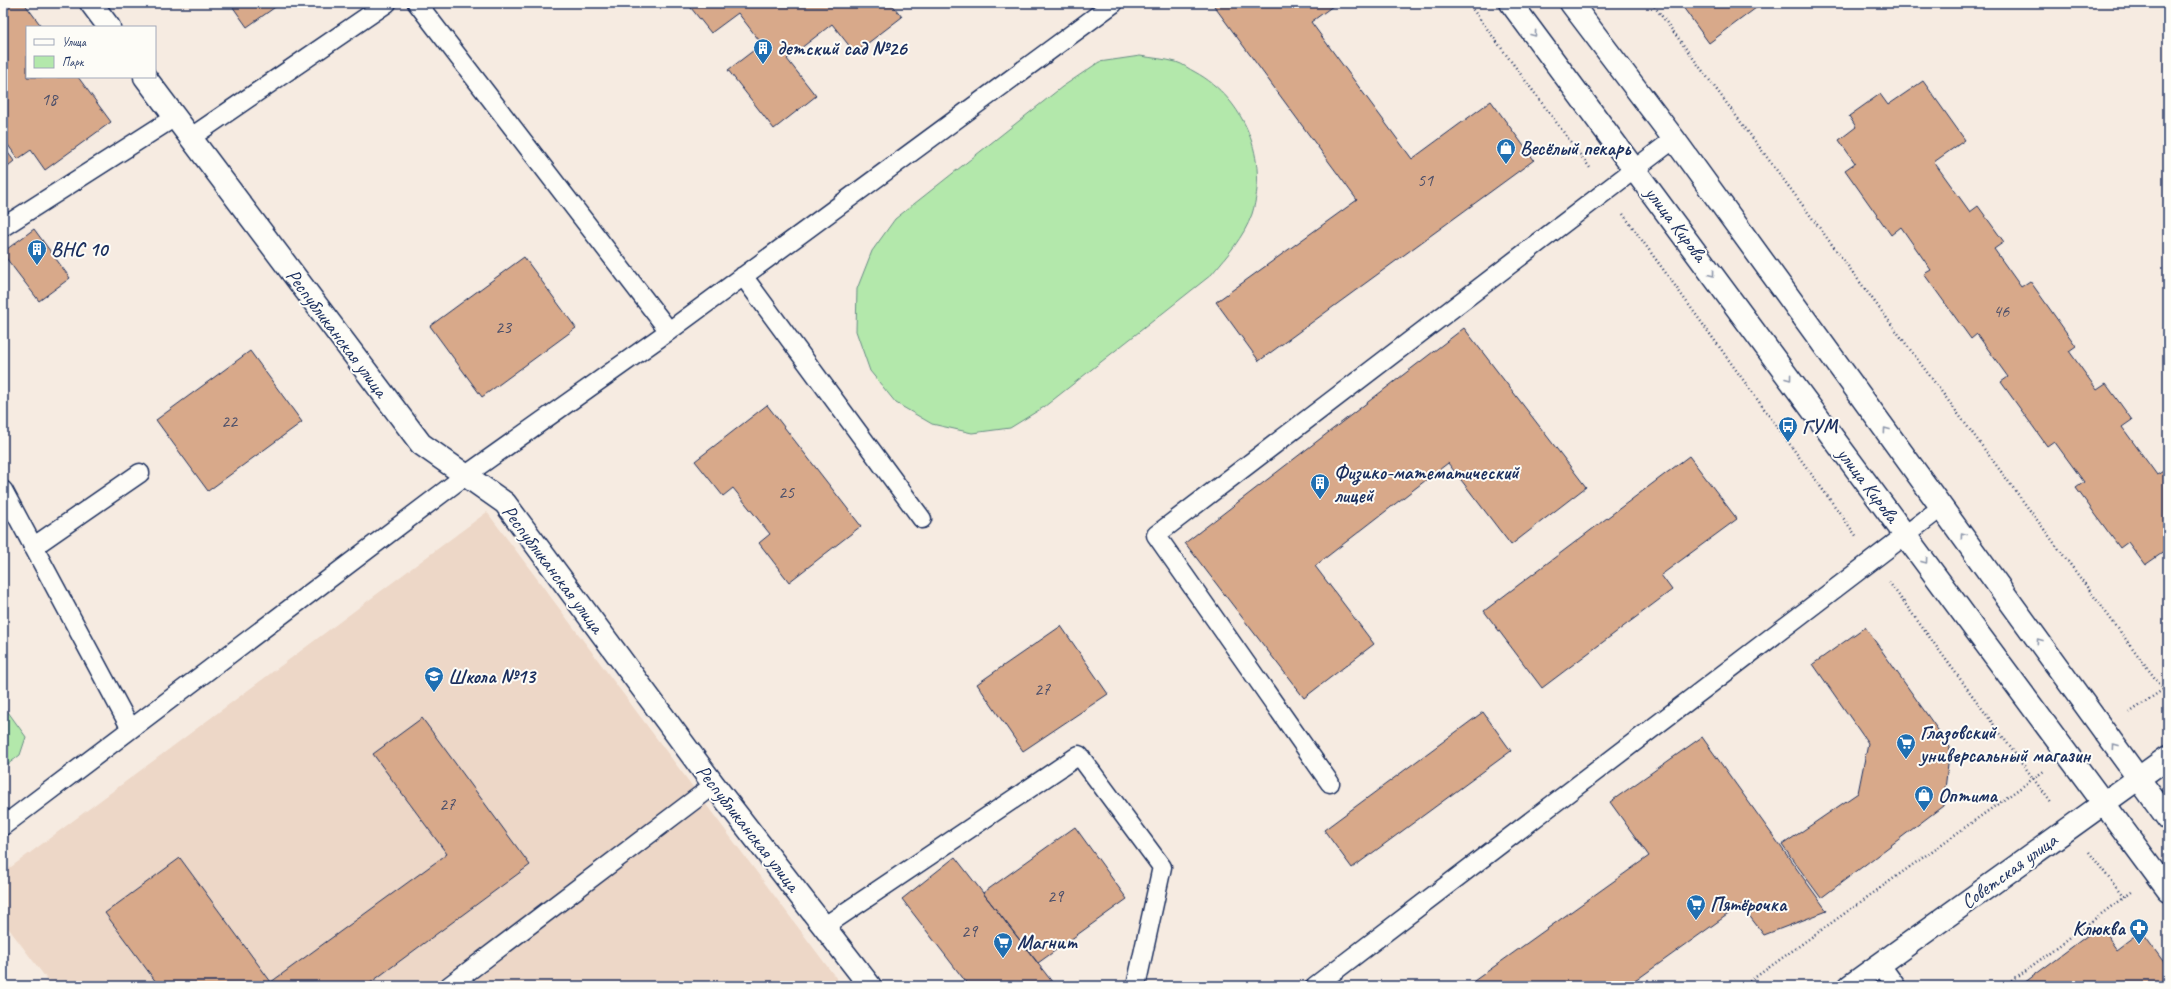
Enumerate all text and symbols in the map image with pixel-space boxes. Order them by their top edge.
legend [26,26,156,78]
one-way arrow [1530,30,1537,37]
text: Улица [62,34,87,50]
place label: детский сад №26 [777,36,908,61]
building icon: детский сад №26 [752,37,774,65]
text: Парк [62,54,85,70]
house number: 18 [41,88,59,110]
place label: Весёлый пекарь [1520,136,1632,161]
shop icon: Весёлый пекарь [1495,137,1517,165]
house number: 51 [1417,169,1434,191]
street label: улица Кирова [1639,180,1714,268]
place label: ВНС 10 [51,237,109,262]
building icon: ВНС 10 [26,238,48,266]
street label: Республиканская улица [281,264,395,404]
one-way arrow [1707,269,1714,276]
house number: 46 [1993,300,2010,322]
house number: 23 [495,316,513,338]
one-way arrow [1785,374,1792,381]
house number: 22 [221,410,239,432]
place label: ГУМ [1802,414,1839,439]
bus stop icon: ГУМ [1777,415,1799,443]
one-way arrow [1883,427,1891,434]
street label: улица Кирова [1831,441,1906,529]
place label: Физико-математический лицей [1334,460,1520,508]
building icon: Физико-математический лицей [1309,472,1331,500]
house number: 25 [778,481,795,503]
street label: Республиканская улица [497,500,611,640]
one-way arrow [1961,533,1968,540]
one-way arrow [1920,557,1927,564]
one-way arrow [2037,638,2044,645]
place label: Школа №13 [448,664,537,689]
school or university icon: Школа №13 [423,665,445,693]
house number: 27 [1034,678,1051,700]
place label: Глазовский универсальный магазин [1918,720,2092,768]
supermarket icon: Глазовский универсальный магазин [1895,732,1917,760]
one-way arrow [2113,744,2120,751]
street label: Республиканская улица [691,759,806,898]
place label: Оптима [1938,783,1998,808]
shop icon: Оптима [1913,784,1935,812]
house number: 27 [439,793,456,815]
street label: Советская улица [1956,827,2063,914]
house number: 29 [1047,885,1065,907]
place label: Пятёрочка [1710,892,1788,917]
supermarket icon: Пятёрочка [1685,893,1707,921]
place label: Клюква [2073,916,2126,941]
pharmacy icon: Клюква [2128,917,2150,945]
house number: 29 [961,920,979,942]
place label: Магнит [1017,930,1078,955]
supermarket icon: Магнит [992,931,1014,959]

